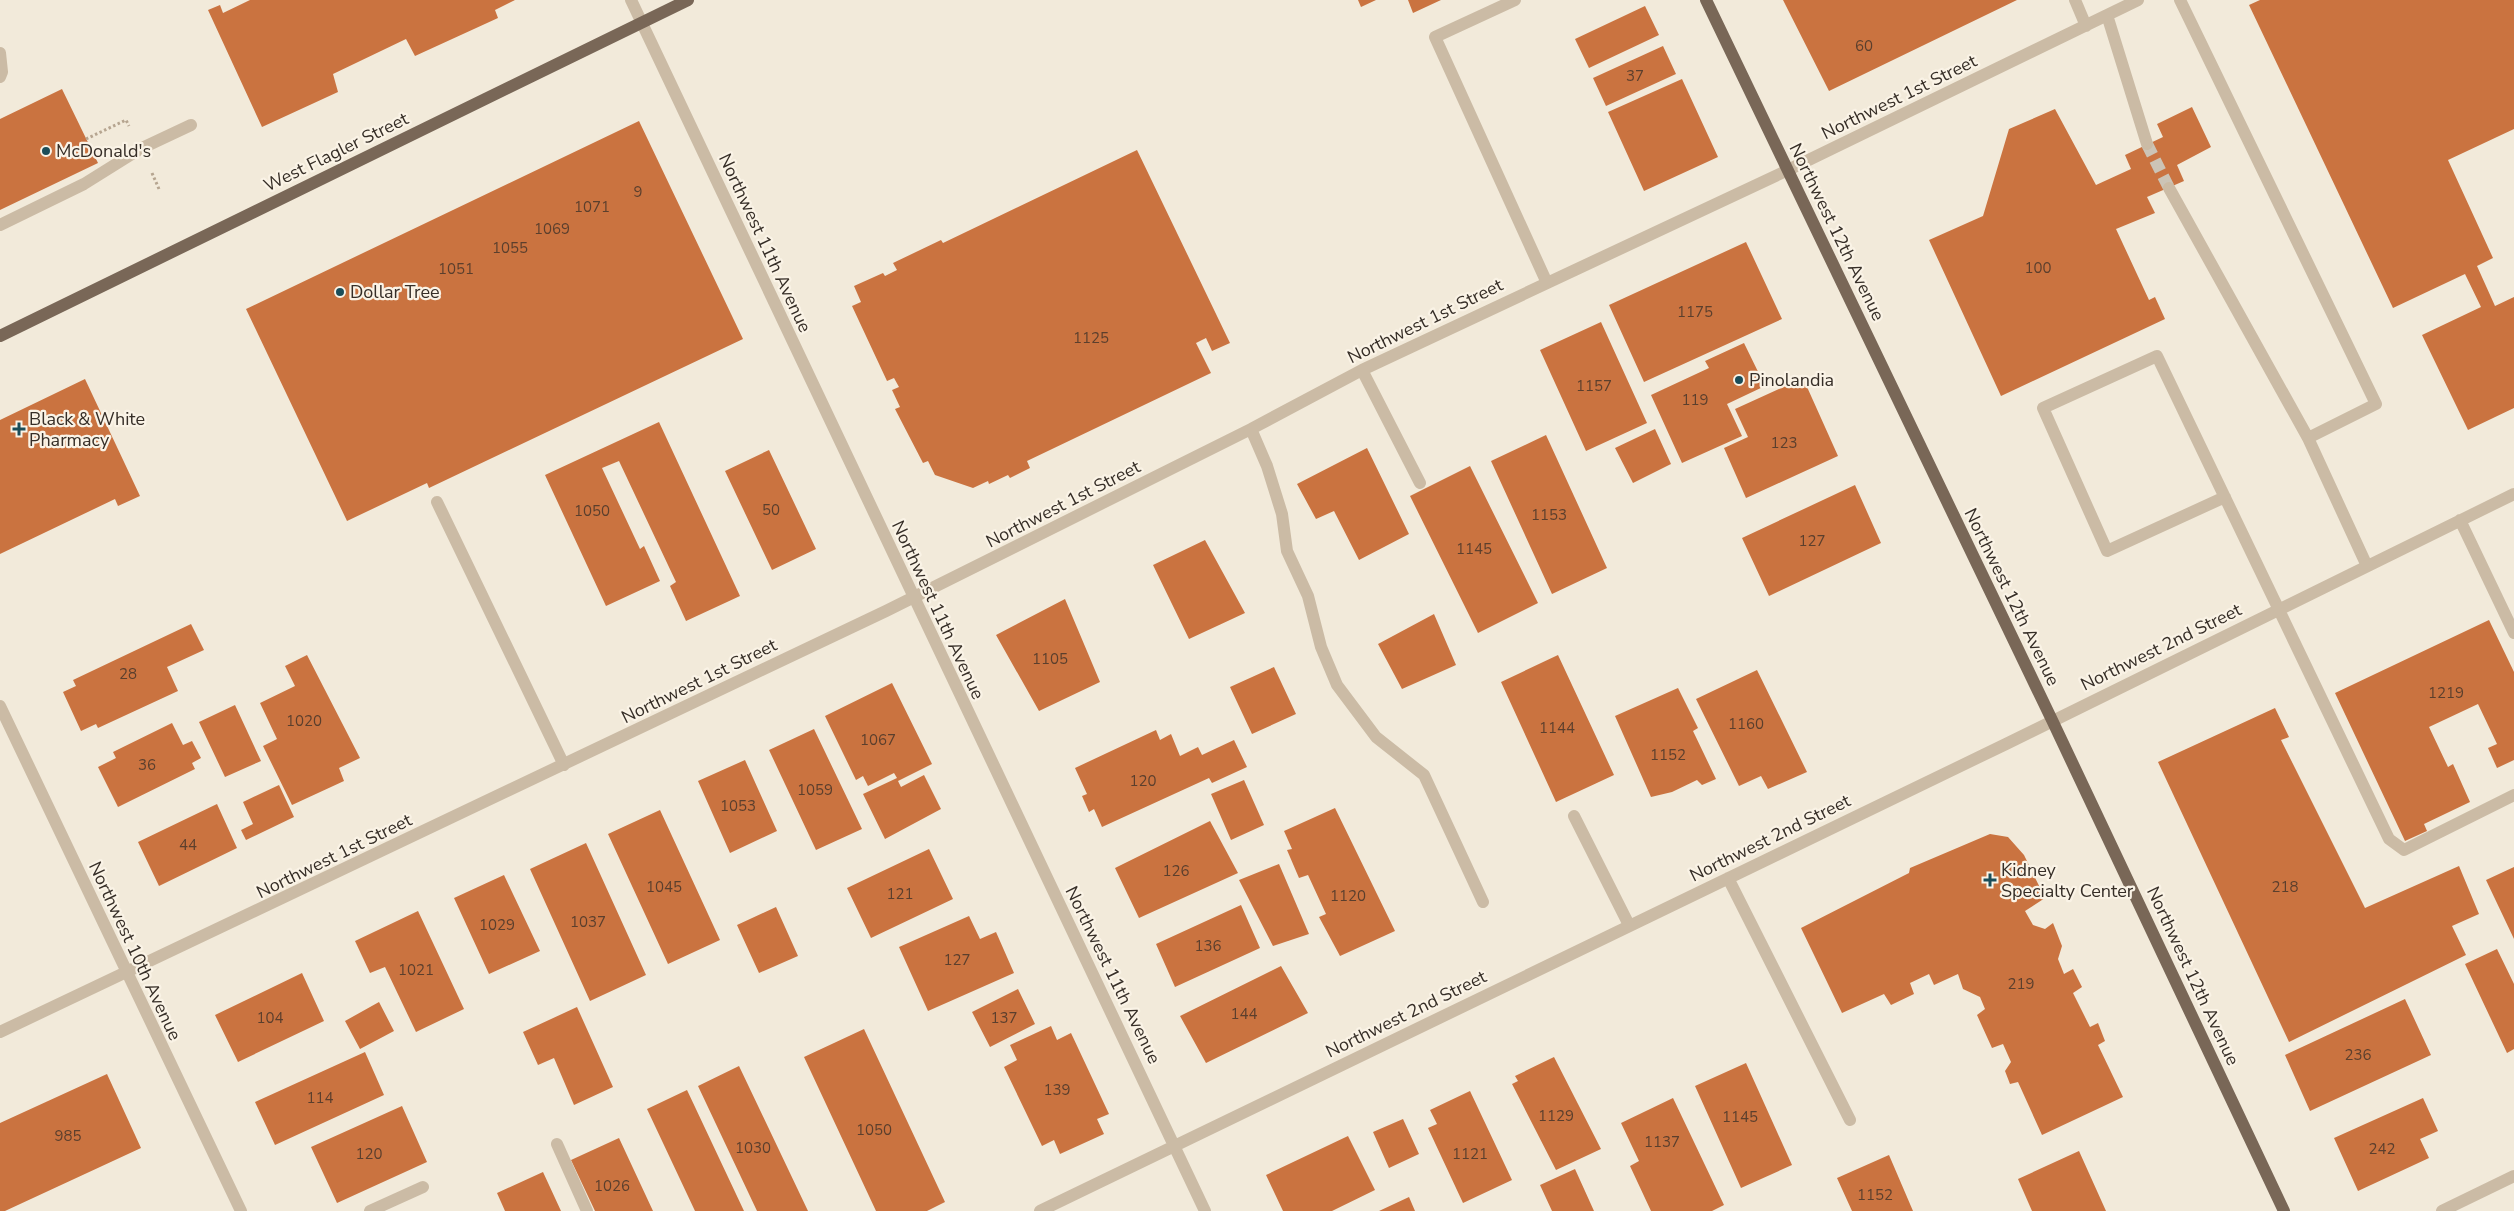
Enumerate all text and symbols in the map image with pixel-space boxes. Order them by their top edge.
house number: 60 [1855,36,1873,56]
street label: Northwest 1st Street [1817,49,1981,145]
house number: 37 [1626,66,1644,86]
street label: West Flagler Street [260,106,413,197]
place label: McDonald's [56,139,151,163]
street label: Northwest 12th Avenue [1784,139,1890,325]
marker: McDonald's [40,145,52,157]
street label: Northwest 11th Avenue [713,150,817,336]
house number: 9 [633,182,643,202]
house number: 1071 [574,197,610,217]
house number: 1069 [534,219,570,239]
house number: 1055 [492,238,528,258]
house number: 100 [2024,258,2052,278]
house number: 1051 [438,259,474,279]
street label: Northwest 1st Street [1343,273,1507,369]
place label: Dollar Tree [350,280,440,304]
marker: Dollar Tree [334,286,346,298]
house number: 1175 [1677,302,1713,322]
house number: 1125 [1073,328,1109,348]
place label: Pinolandia [1749,368,1834,392]
marker: Pinolandia [1733,374,1745,386]
house number: 1157 [1576,376,1612,396]
house number: 119 [1681,390,1709,410]
place label: Black & White Pharmacy [29,407,145,452]
marker: Black & White Pharmacy [13,423,25,435]
house number: 123 [1770,433,1798,453]
street label: Northwest 1st Street [982,454,1145,553]
house number: 50 [762,500,780,520]
house number: 1050 [574,501,610,521]
street label: Northwest 12th Avenue [1959,504,2065,690]
house number: 1153 [1531,505,1567,525]
street label: Northwest 11th Avenue [886,517,990,703]
house number: 127 [1798,531,1826,551]
house number: 1145 [1456,539,1492,559]
street label: Northwest 2nd Street [2077,597,2246,696]
street label: Northwest 1st Street [617,633,781,729]
house number: 1105 [1032,649,1068,669]
house number: 28 [119,664,137,684]
house number: 1219 [2428,683,2464,703]
house number: 1020 [286,711,322,731]
house number: 1160 [1728,714,1764,734]
house number: 1144 [1539,718,1575,738]
house number: 1067 [860,730,896,750]
house number: 1152 [1650,745,1686,765]
house number: 36 [138,755,156,775]
house number: 120 [1129,771,1157,791]
house number: 1059 [797,780,833,800]
street label: Northwest 2nd Street [1686,788,1855,887]
house number: 1053 [720,796,756,816]
street label: Northwest 1st Street [252,808,416,904]
house number: 44 [179,835,197,855]
street label: Northwest 10th Avenue [83,858,187,1044]
place label: Kidney Specialty Center [2001,858,2134,903]
house number: 126 [1162,861,1190,881]
marker: Kidney Specialty Center [1983,873,1997,887]
house number: 1045 [646,877,682,897]
house number: 218 [2271,877,2299,897]
street label: Northwest 11th Avenue [1060,882,1166,1068]
street label: Northwest 12th Avenue [2141,883,2245,1069]
house number: 121 [886,884,914,904]
house number: 1120 [1330,886,1366,906]
house number: 1037 [570,912,606,932]
house number: 1029 [479,915,515,935]
house number: 136 [1194,936,1222,956]
house number: 127 [943,950,971,970]
house number: 1021 [398,960,434,980]
street label: Northwest 2nd Street [1322,964,1491,1063]
house number: 219 [2007,974,2035,994]
house number: 144 [1230,1004,1258,1024]
house number: 104 [256,1008,284,1028]
house number: 137 [990,1008,1018,1028]
house number: 236 [2344,1045,2372,1065]
house number: 139 [1043,1080,1071,1100]
house number: 114 [306,1088,334,1108]
house number: 1129 [1538,1106,1574,1126]
house number: 1145 [1722,1107,1758,1127]
house number: 1050 [856,1120,892,1140]
house number: 985 [54,1126,82,1146]
house number: 1137 [1644,1132,1680,1152]
house number: 1030 [735,1138,771,1158]
house number: 242 [2368,1139,2396,1159]
house number: 120 [355,1144,383,1164]
house number: 1121 [1452,1144,1488,1164]
house number: 1026 [594,1176,630,1196]
house number: 1152 [1857,1185,1893,1205]

